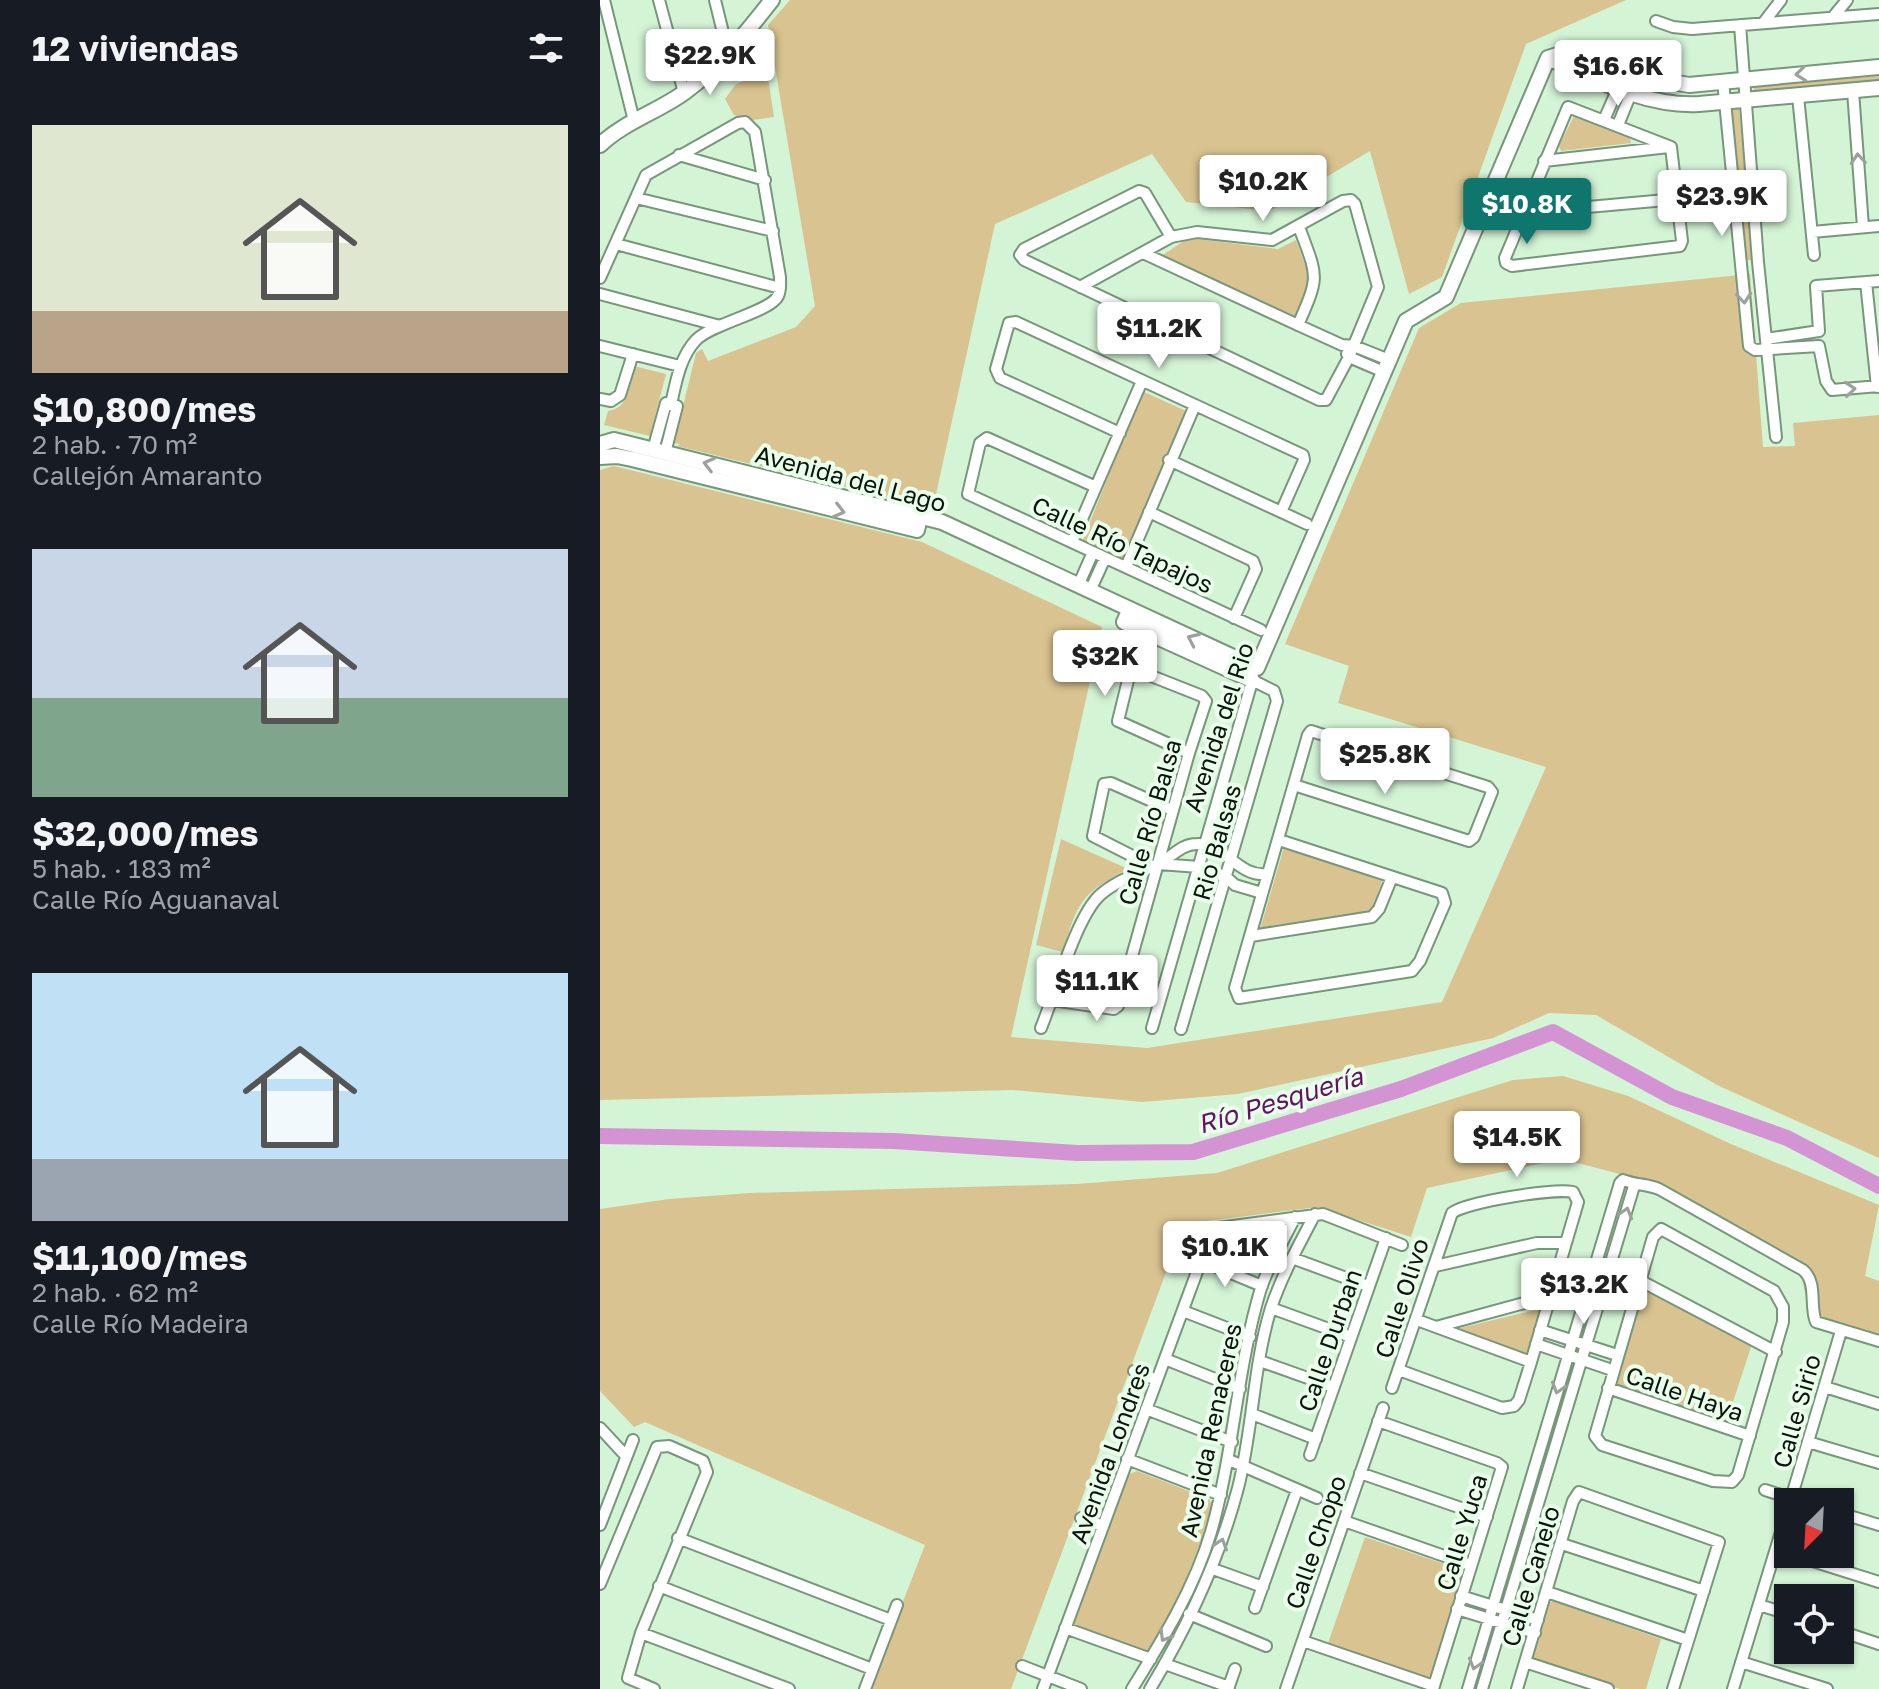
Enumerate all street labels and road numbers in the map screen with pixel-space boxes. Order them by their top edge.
street label: Avenida del Lago [753,439,949,517]
street label: Calle Río Tapajos [1028,489,1218,599]
street label: Avenida del Rio [1177,639,1259,815]
street label: Calle Río Balsa [1111,735,1187,909]
street label: Rio Balsas [1186,781,1246,903]
street label: Calle Olivo [1368,1234,1434,1362]
street label: Calle Durban [1291,1265,1367,1415]
street label: Avenida Renaceres [1173,1320,1247,1540]
street label: Calle Sirio [1766,1351,1826,1471]
street label: Avenida Londres [1063,1359,1155,1547]
street label: Calle Haya [1622,1359,1748,1427]
street label: Calle Yuca [1430,1470,1492,1594]
street label: Calle Chopo [1279,1471,1351,1613]
street label: Calle Canelo [1495,1502,1565,1650]

